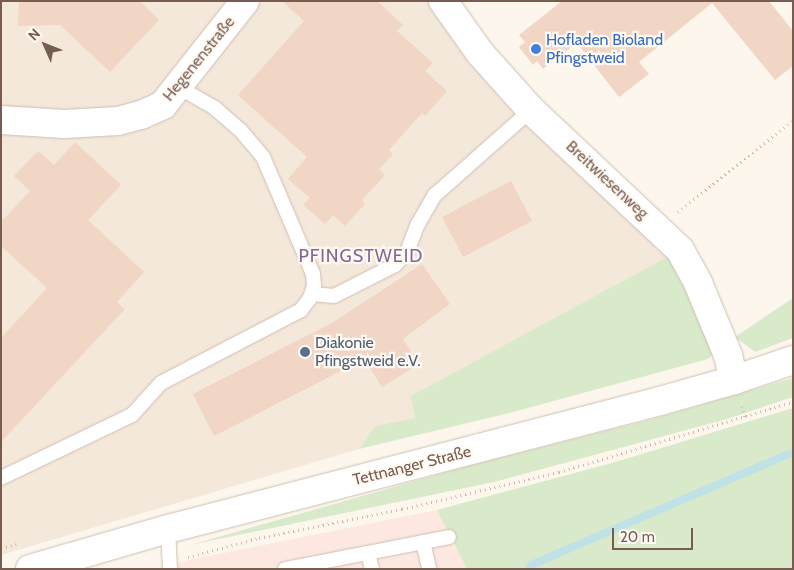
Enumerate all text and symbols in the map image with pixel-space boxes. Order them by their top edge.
street label: Hegenenstraße [159,13,239,105]
north arrow [20,20,70,70]
text: N [24,25,44,44]
place label: Hofladen Bioland Pfingstweid [546,30,663,68]
marker: Hofladen Bioland Pfingstweid [530,43,542,55]
street label: Breitwiesenweg [562,137,652,223]
district label: PFINGSTWEID [297,245,425,267]
place label: Diakonie Pfingstweid e.V. [315,333,421,371]
marker: Diakonie Pfingstweid e.V. [299,346,311,358]
street label: Tettnanger Straße [351,442,473,490]
scale bar [614,518,695,550]
text: 20 m [620,528,655,546]

